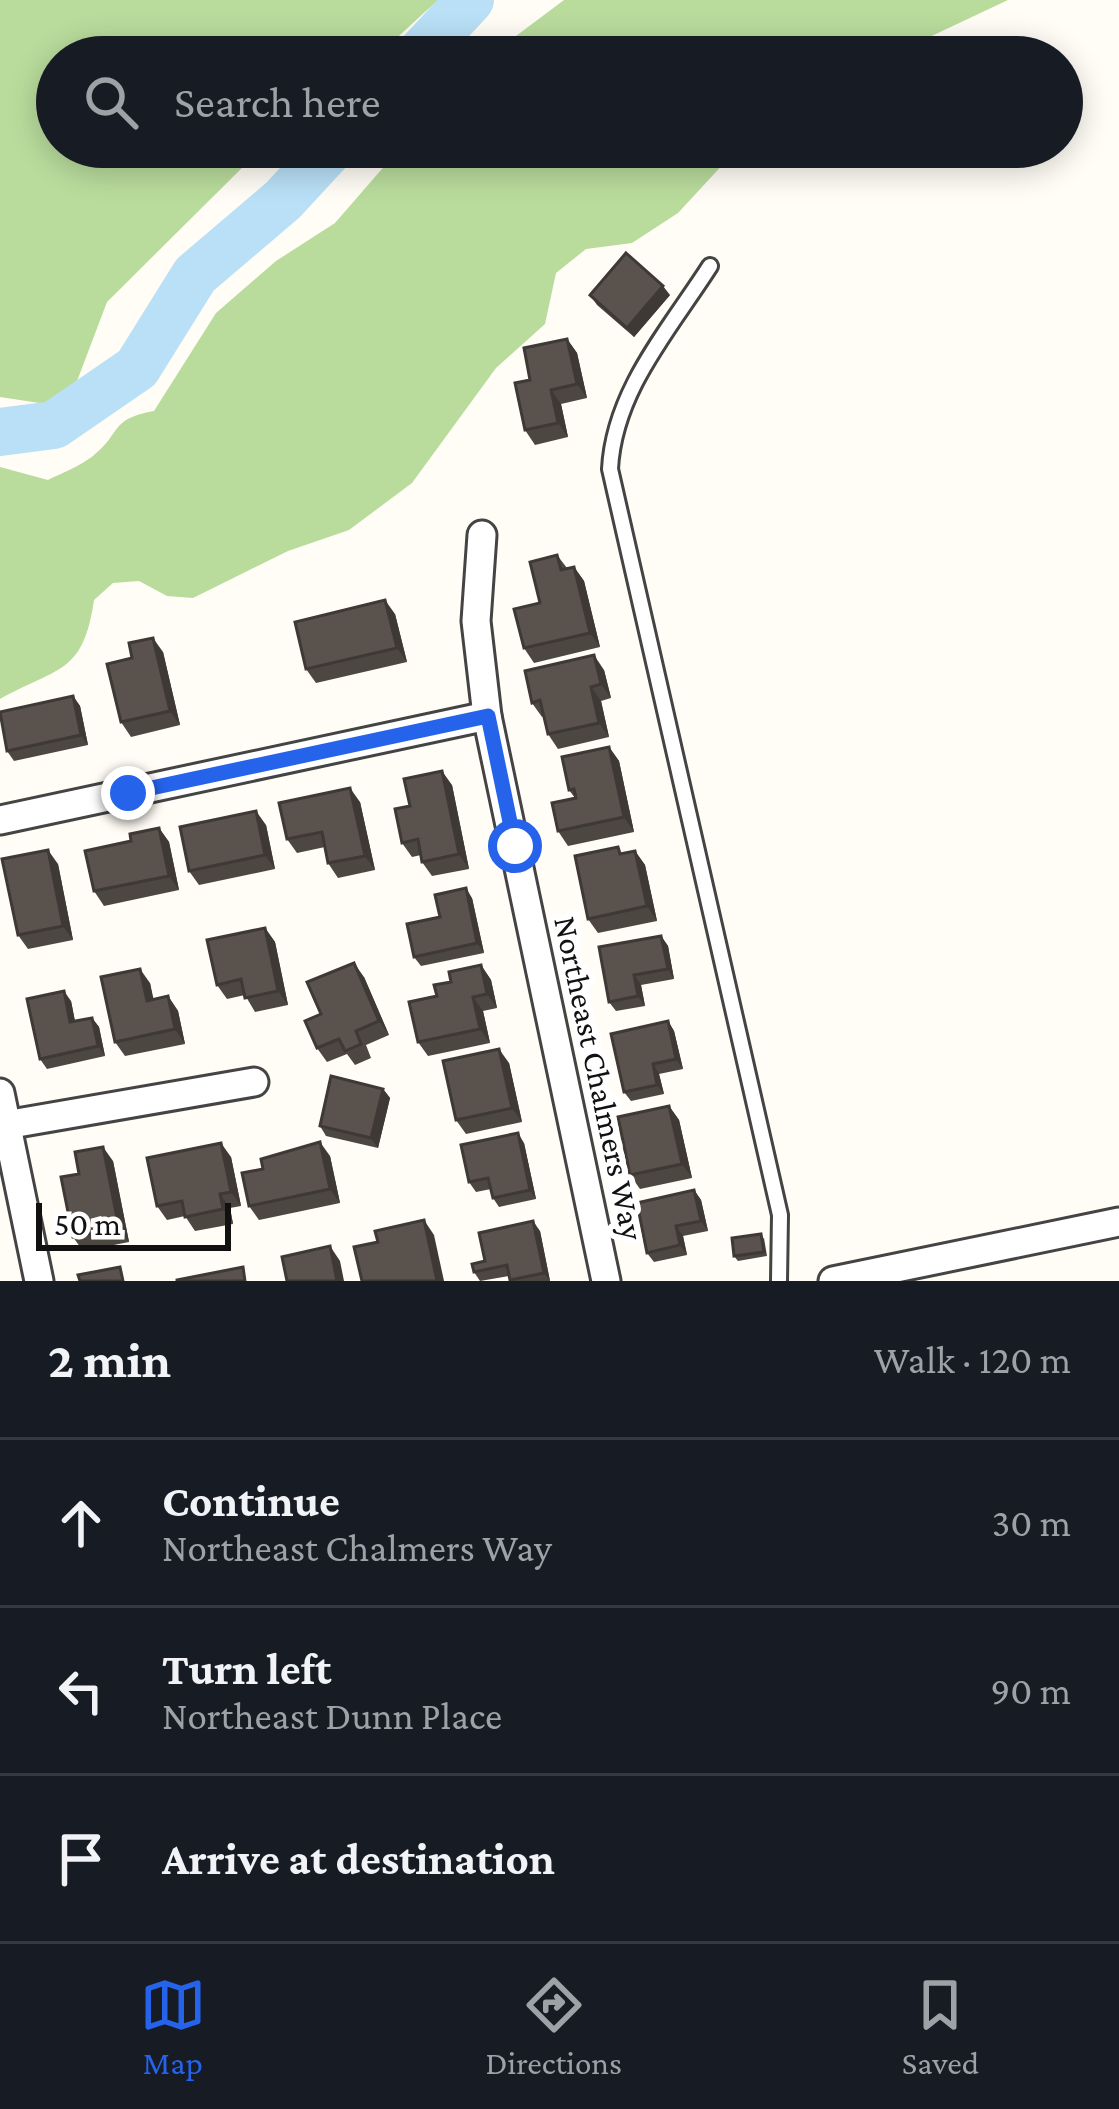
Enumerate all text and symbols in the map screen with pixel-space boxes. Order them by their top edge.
search box [36,36,1083,168]
icon: search [78,69,144,135]
text: Search here [174,77,381,127]
route end [101,766,155,820]
route start [488,819,542,873]
street label: Northeast Chalmers Way [547,913,652,1244]
scale bar [36,1197,231,1250]
text: 50 m [54,1205,121,1242]
text: 2 min [48,1331,171,1388]
text: Walk · 120 m [874,1338,1071,1381]
text: Continue [162,1476,340,1526]
icon: ahead [48,1490,114,1556]
text: 30 m [992,1501,1071,1544]
text: Northeast Chalmers Way [162,1526,552,1569]
text: Turn left [162,1644,331,1694]
icon: left [48,1658,114,1724]
text: 90 m [990,1669,1071,1712]
text: Northeast Dunn Place [162,1694,502,1737]
icon: arrive [48,1826,114,1892]
text: Arrive at destination [162,1834,555,1884]
tab: Map [140,1972,206,2081]
tab: Directions [486,1972,622,2081]
tab: Saved [902,1972,979,2081]

